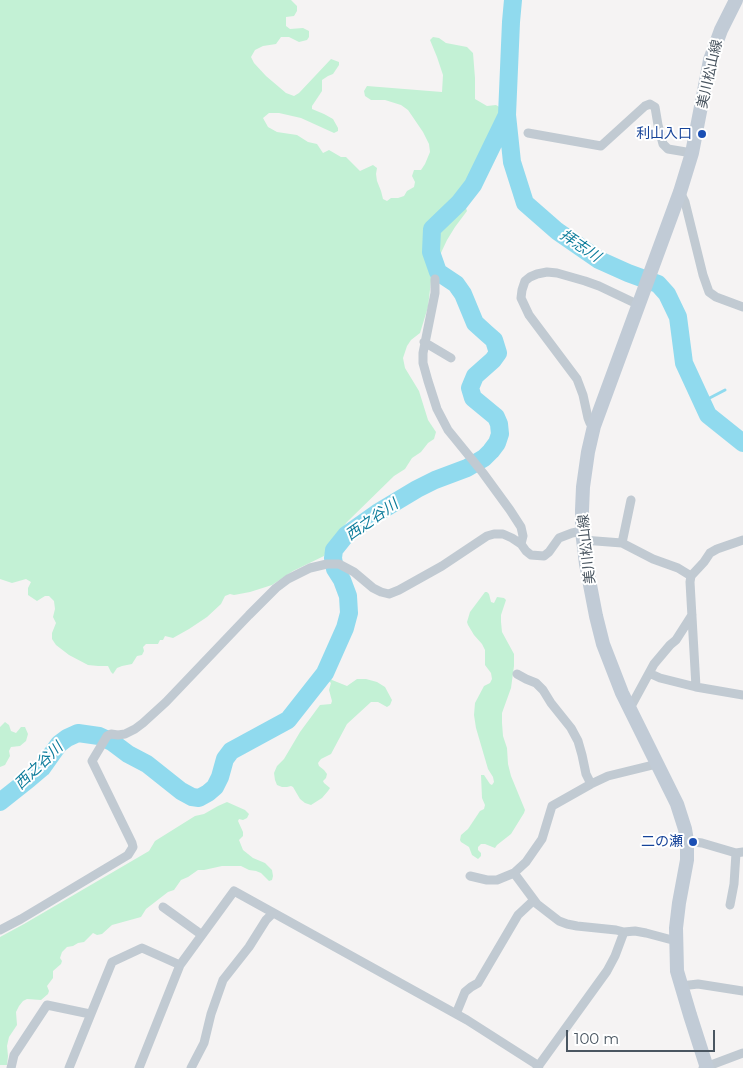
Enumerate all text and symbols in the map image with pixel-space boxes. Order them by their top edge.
street label: 美川松山線 [694,38,726,110]
place label: 利山入口 [636,126,692,142]
marker: 利山入口 [696,128,708,140]
water label: 拝志川 [556,226,604,266]
water label: 西之谷川 [342,495,402,545]
street label: 美川松山線 [575,513,599,585]
water label: 西之谷川 [11,739,67,793]
place label: 二の瀬 [641,834,683,850]
marker: 二の瀬 [687,836,699,848]
scale bar [568,1020,717,1052]
text: 100 m [574,1029,619,1048]

